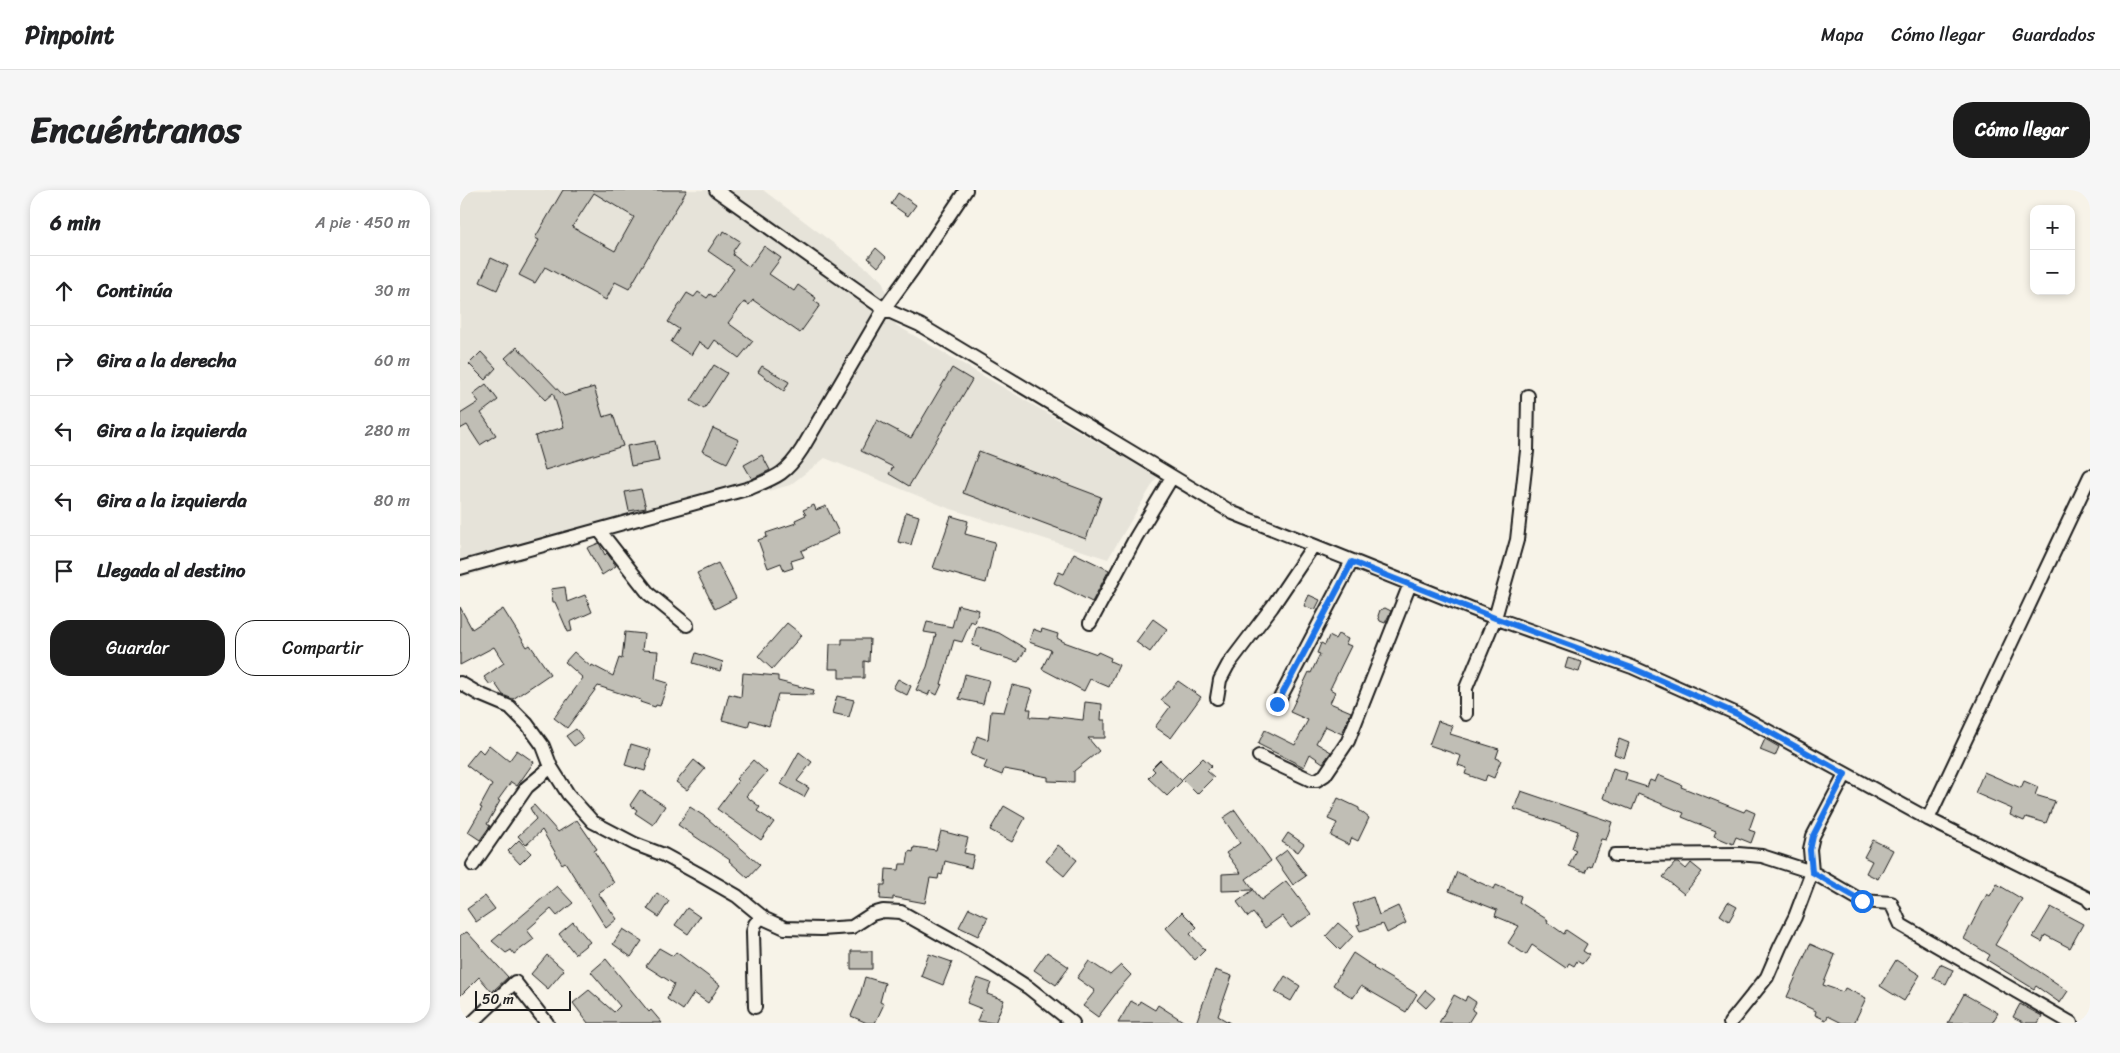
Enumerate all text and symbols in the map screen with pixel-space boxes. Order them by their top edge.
text: Pinpoint [25,14,114,56]
text: Mapa [1821,19,1863,51]
text: Cómo llegar [1891,19,1984,51]
text: Guardados [2012,19,2095,51]
text: Encuéntranos [30,99,241,161]
button: Cómo llegar [1953,102,2090,158]
text: 6 min [50,204,101,242]
map controls [2030,205,2075,295]
button: + [2030,205,2075,250]
text: A pie · 450 m [315,208,410,237]
button: − [2030,250,2075,295]
text: Continúa [97,274,172,307]
text: 30 m [375,276,410,305]
icon: ahead [50,277,78,305]
text: Gira a la derecha [97,344,236,377]
text: 60 m [374,346,410,375]
icon: right [50,347,78,375]
text: Gira a la izquierda [97,414,247,447]
text: 280 m [365,416,410,445]
icon: left [50,417,78,445]
text: Gira a la izquierda [97,484,247,517]
text: 80 m [374,486,410,515]
icon: left [50,487,78,515]
text: Llegada al destino [97,554,246,587]
icon: arrive [50,557,78,585]
button: Guardar [50,620,225,676]
button: Compartir [235,620,410,676]
route end [1266,693,1289,716]
route start [1851,890,1874,913]
text: 50 m [482,987,514,1012]
scale bar [475,988,571,1011]

